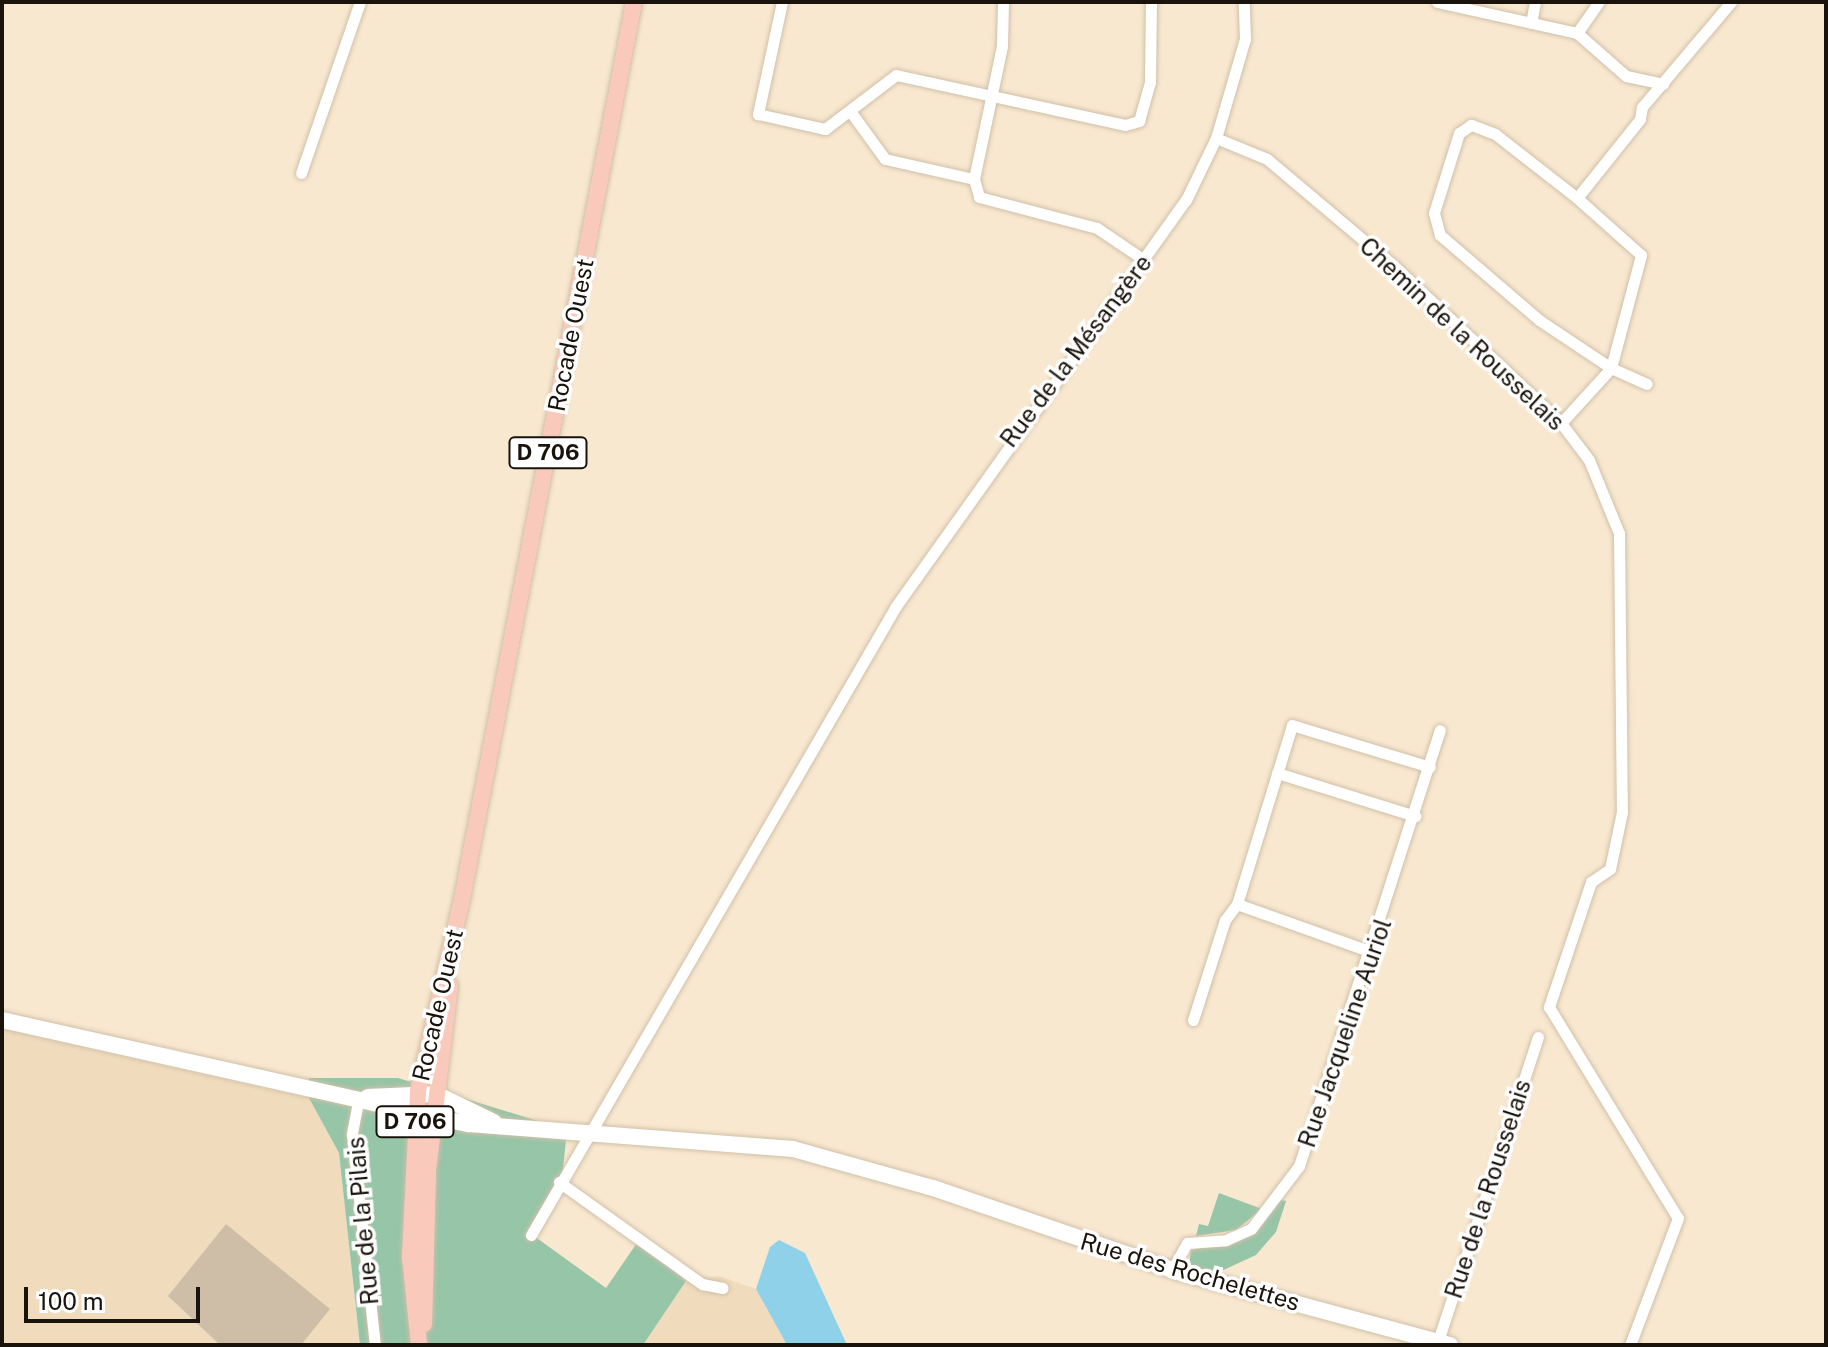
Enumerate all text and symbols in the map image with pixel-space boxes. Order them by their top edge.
street label: Chemin de la Rousselais [1353,231,1571,437]
street label: Rue de la Mésangère [994,249,1158,453]
street label: Rocade Ouest [542,256,600,414]
road number: D 706 [508,435,588,471]
street label: Rue Jacqueline Auriol [1292,915,1398,1151]
street label: Rocade Ouest [406,926,470,1084]
street label: Rue de la Rousselais [1439,1076,1537,1302]
road number: D 706 [375,1104,455,1140]
street label: Rue de la Pilais [341,1135,385,1307]
street label: Rue des Rochelettes [1077,1227,1303,1317]
scale bar [28,1271,204,1321]
text: 100 m [38,1287,104,1315]

